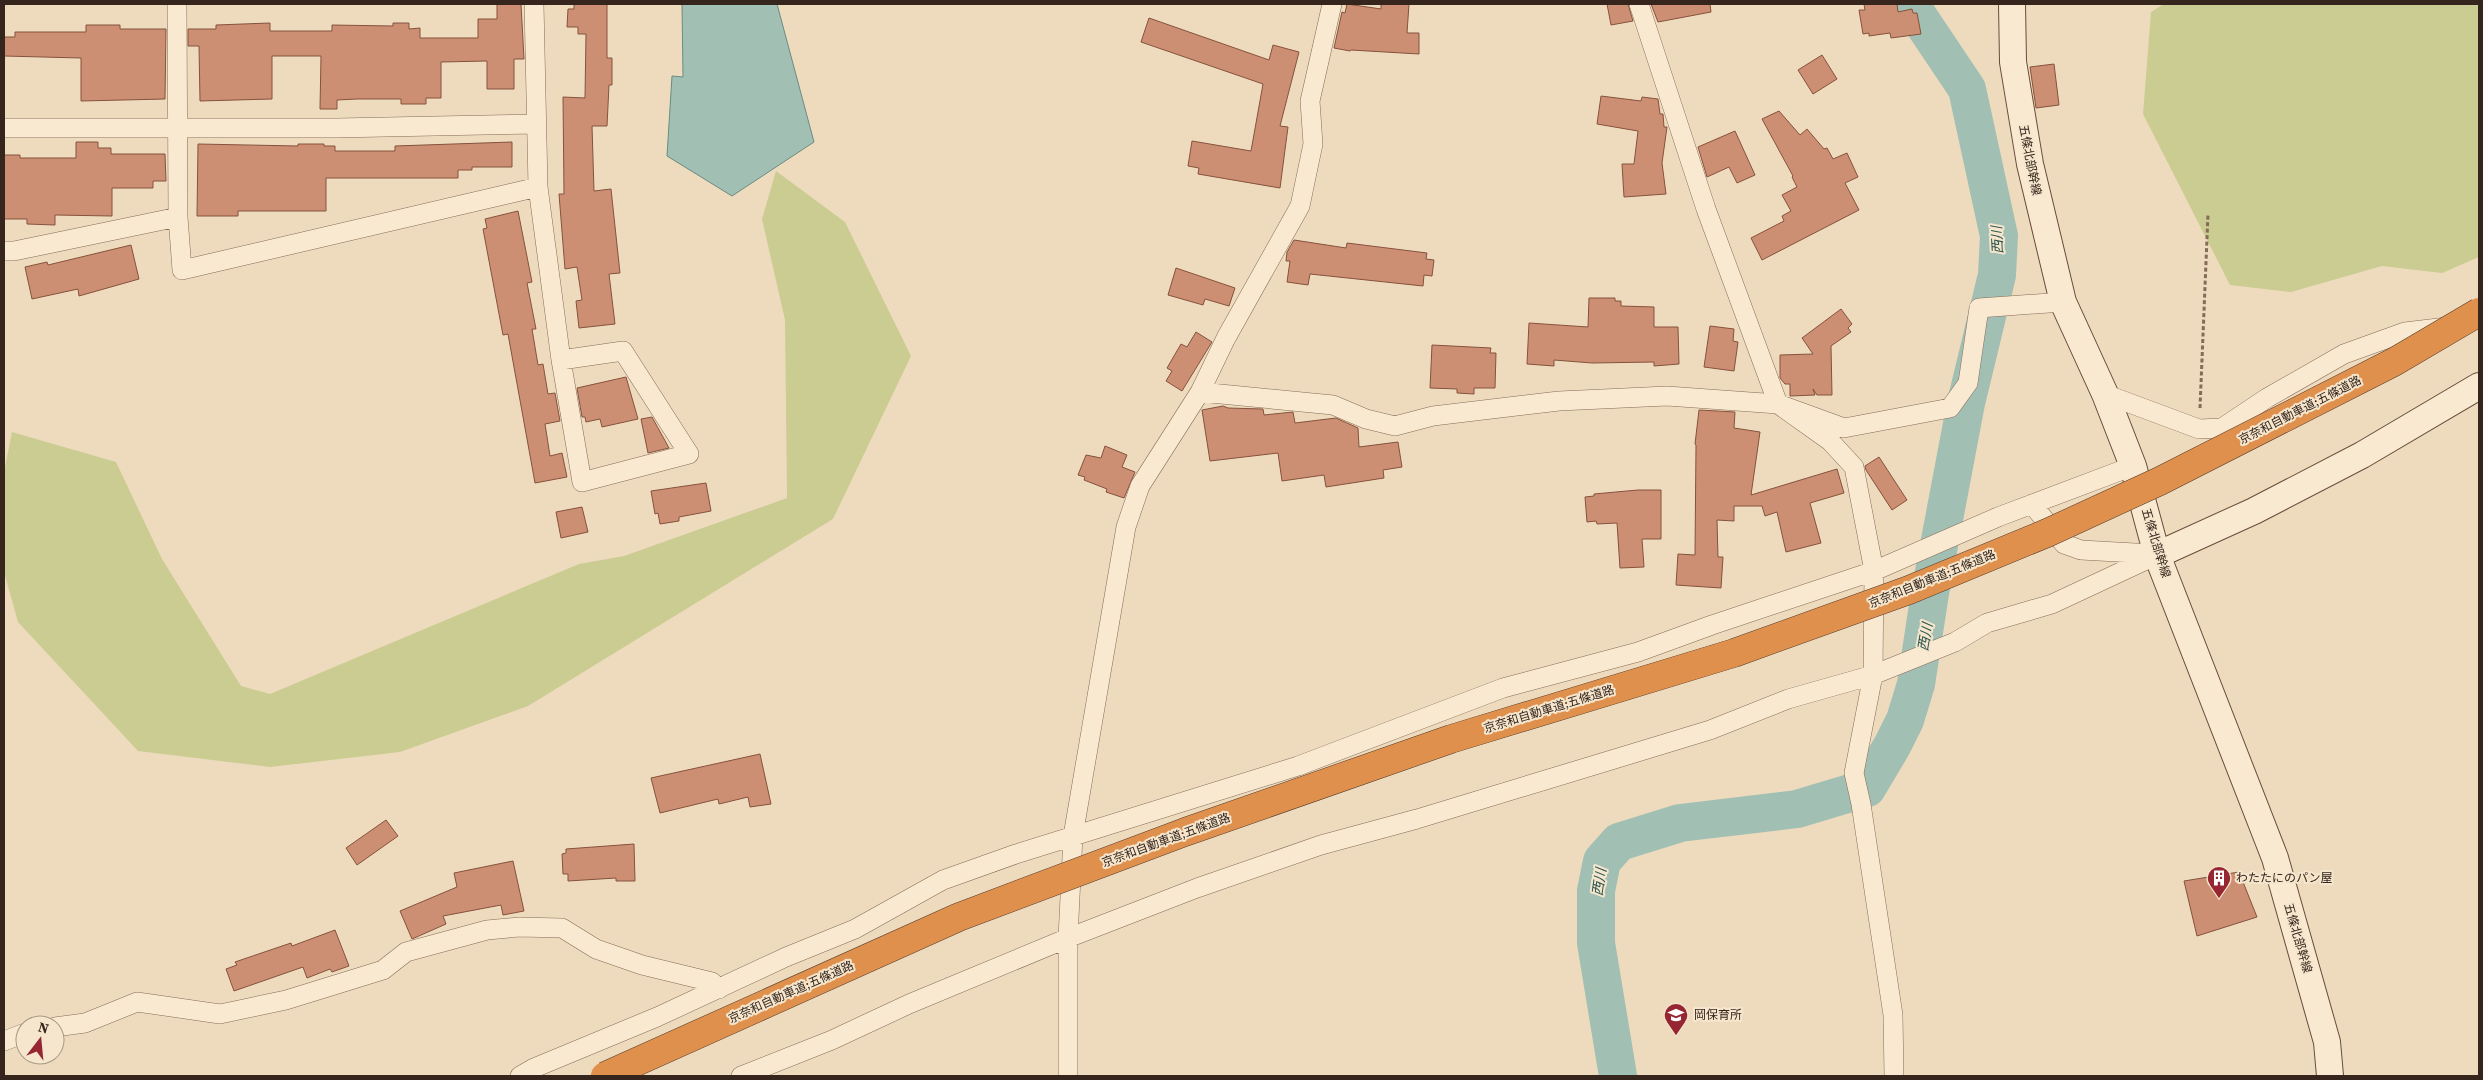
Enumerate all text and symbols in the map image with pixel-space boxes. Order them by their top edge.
street label: 五條北部幹線 [2015,123,2045,197]
water label: 西川 [1986,223,2008,255]
street label: 京奈和自動車道;五條道路 [2236,372,2364,448]
street label: 五條北部幹線 [2138,506,2174,580]
street label: 京奈和自動車道;五條道路 [1866,546,1998,612]
water label: 西川 [1913,620,1938,653]
street label: 京奈和自動車道;五條道路 [1482,682,1616,736]
street label: 京奈和自動車道;五條道路 [1100,809,1232,871]
water label: 西川 [1587,865,1611,897]
building icon: わたたにのパン屋 [2206,865,2232,899]
place label: わたたにのパン屋 [2236,870,2333,886]
street label: 五條北部幹線 [2280,901,2316,975]
street label: 京奈和自動車道;五條道路 [726,957,856,1027]
school or university icon: 岡保育所 [1663,1002,1689,1036]
place label: 岡保育所 [1694,1007,1742,1023]
north arrow [15,1015,65,1065]
text: N [36,1016,51,1039]

